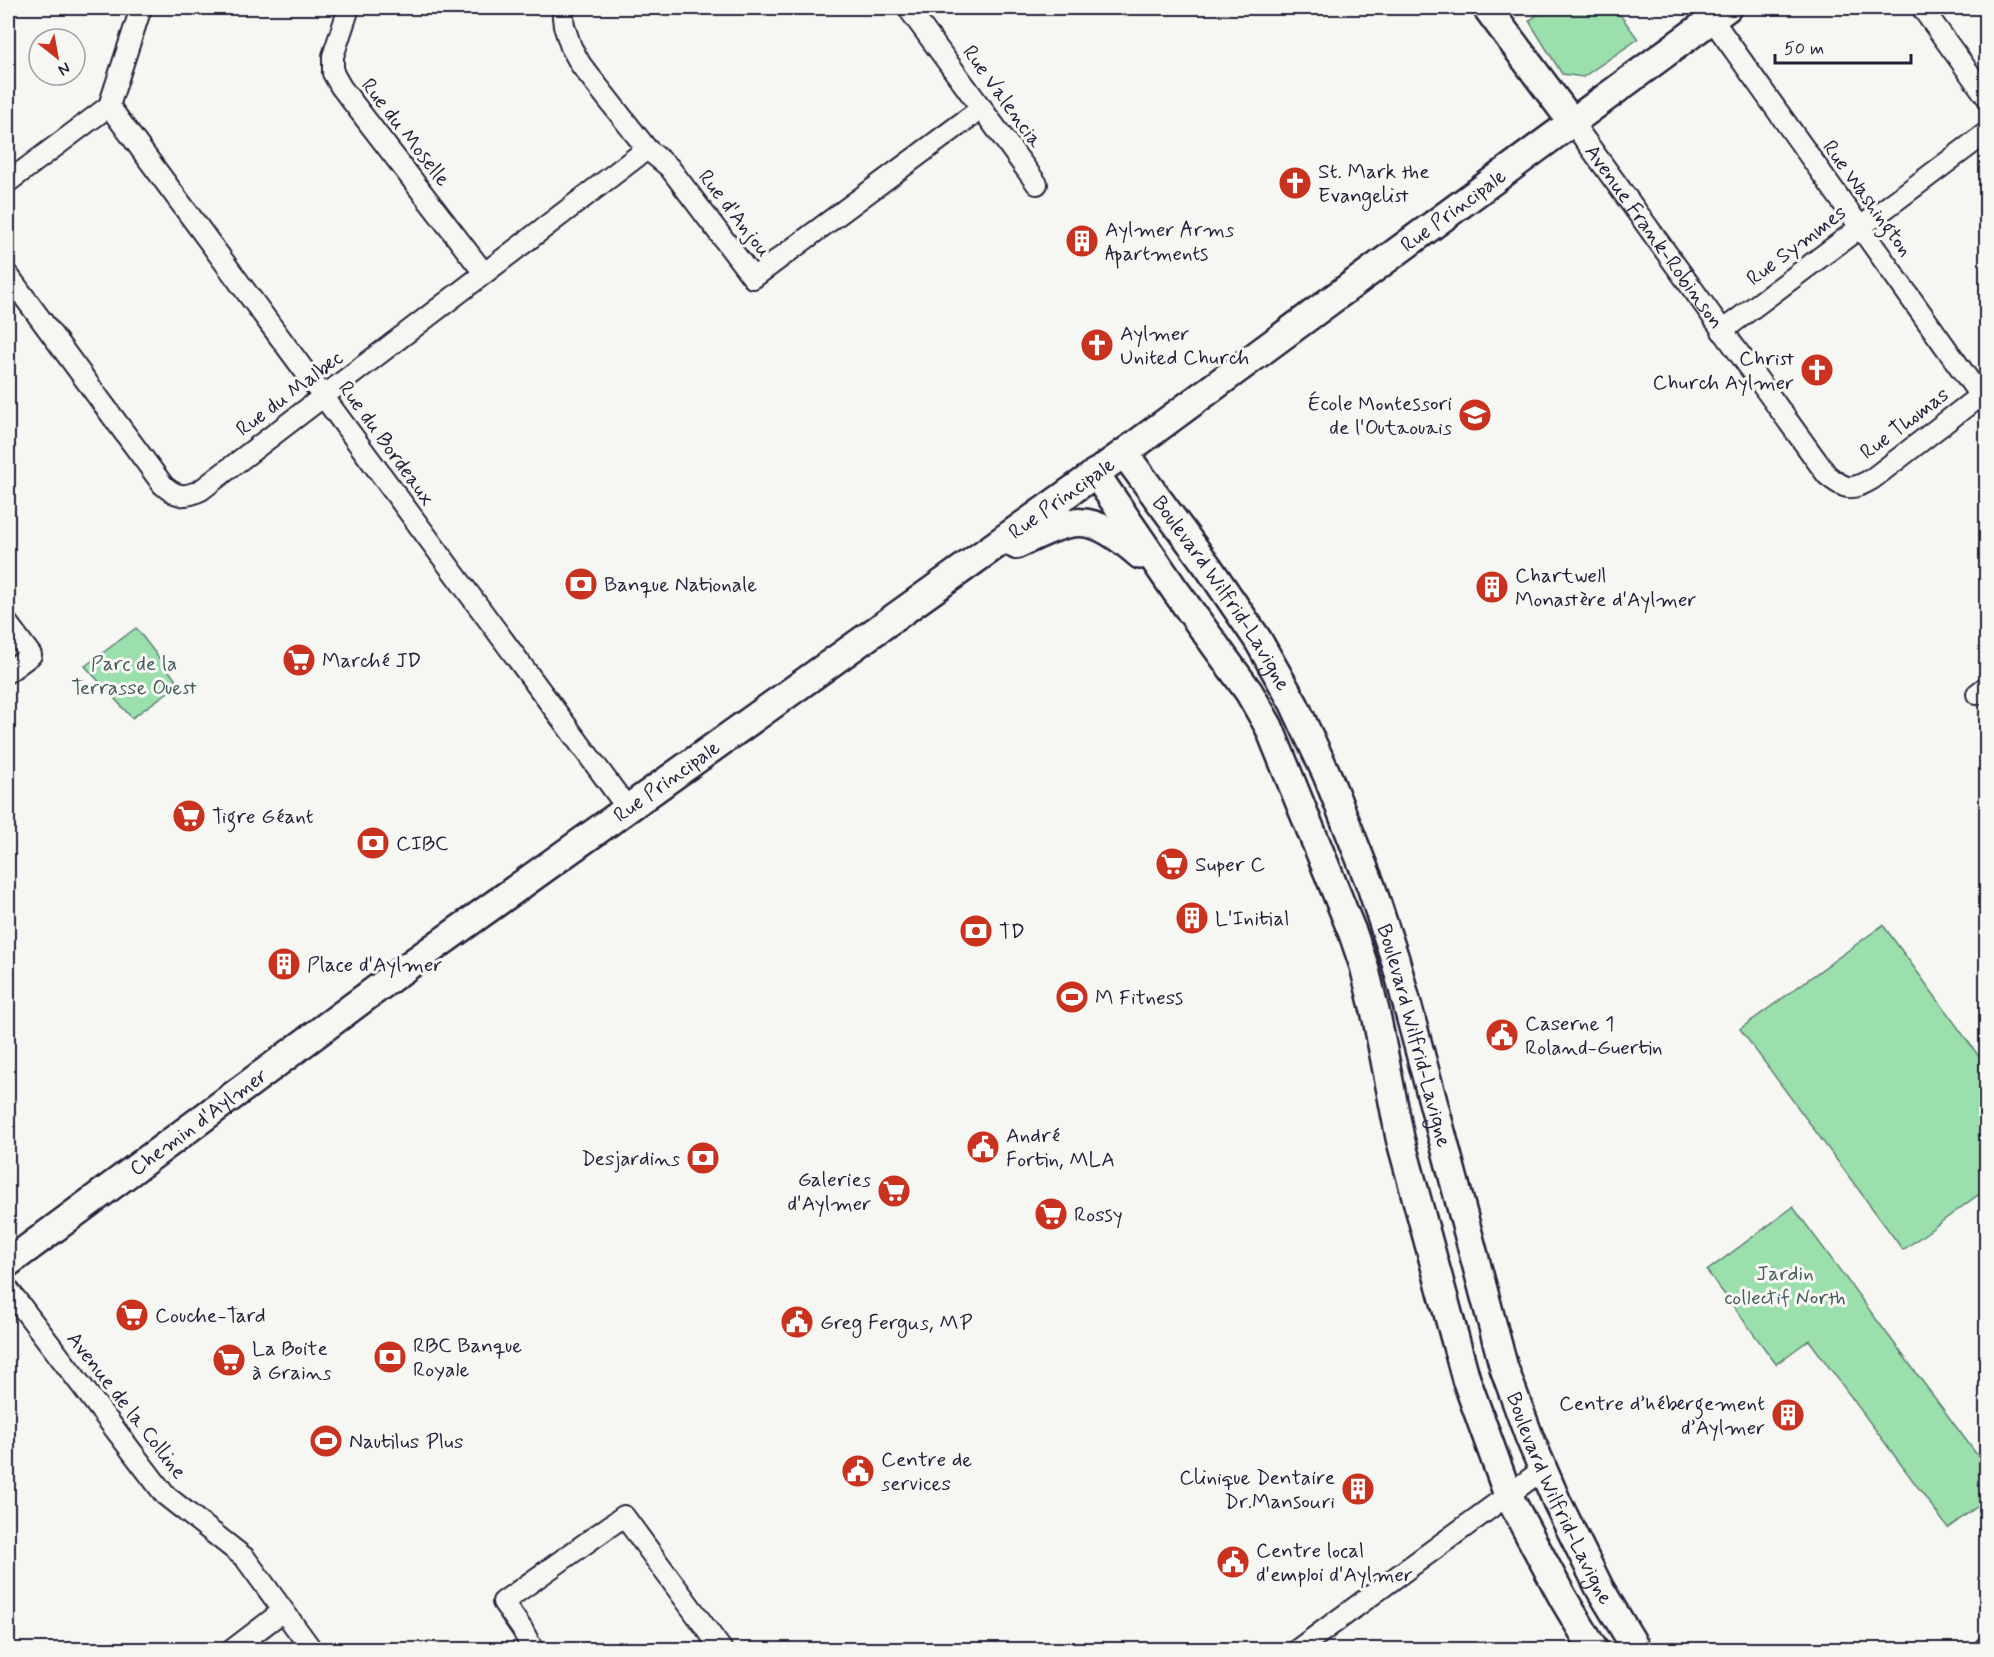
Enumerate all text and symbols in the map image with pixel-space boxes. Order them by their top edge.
north arrow [27,27,87,87]
scale bar [1775,27,1912,65]
text: 50 m [1784,37,1824,61]
street label: Rue Valencia [955,40,1049,154]
text: N [54,57,74,80]
street label: Rue du Moselle [354,73,456,193]
street label: Rue Washington [1814,135,1919,264]
street label: Avenue Frank-Robinson [1578,139,1730,335]
place label: St. Mark the Evangelist [1318,158,1430,211]
street label: Rue Principale [1395,163,1512,259]
street label: Rue d'Anjou [691,164,777,263]
church icon: St. Mark the Evangelist [1277,165,1313,201]
street label: Rue Symmes [1741,199,1852,293]
place label: Aylmer Arms Apartments [1105,216,1234,269]
building icon: Aylmer Arms Apartments [1064,223,1100,259]
place label: Aylmer United Church [1120,320,1249,372]
church icon: Aylmer United Church [1079,327,1115,363]
street label: Rue du Malbec [230,344,349,443]
place label: Christ Church Aylmer [1653,345,1794,397]
church icon: Christ Church Aylmer [1799,352,1835,388]
street label: Rue du Bordeaux [331,375,441,512]
street label: Rue Thomas [1854,381,1955,466]
place label: École Montessori de l'Outaouais [1308,390,1452,442]
school or university icon: École Montessori de l'Outaouais [1457,397,1493,433]
street label: Rue Principale [1003,451,1121,546]
street label: Boulevard Wilfrid-Lavigne [1145,490,1297,696]
place label: Chartwell Monastère d'Aylmer [1515,562,1697,614]
bank icon: Banque Nationale [563,566,599,602]
building icon: Chartwell Monastère d'Aylmer [1474,569,1510,605]
place label: Banque Nationale [604,571,757,599]
supermarket icon: Marché JD [281,642,317,678]
place label: Marché JD [322,647,421,675]
park label: Parc de la Terrasse Ouest [71,650,197,702]
street label: Rue Principale [608,734,726,830]
supermarket icon: Tigre Géant [171,798,207,834]
place label: Tigre Géant [212,803,314,833]
bank icon: CIBC [355,825,391,861]
place label: CIBC [396,830,449,858]
supermarket icon: Super C [1154,846,1190,882]
place label: Super C [1195,851,1265,879]
building icon: L'Initial [1174,900,1210,936]
place label: L'Initial [1215,905,1289,933]
bank icon: TD [958,913,994,949]
place label: TD [999,918,1025,946]
street label: Boulevard Wilfrid-Lavigne [1369,921,1458,1150]
building icon: Place d'Aylmer [266,946,302,982]
place label: Place d'Aylmer [307,951,443,979]
sports icon: M Fitness [1054,979,1090,1015]
place label: M Fitness [1095,984,1183,1012]
place label: Caserne 1 Roland-Guertin [1525,1010,1663,1062]
public building icon: Caserne 1 Roland-Guertin [1484,1017,1520,1053]
street label: Chemin d'Aylmer [124,1062,274,1183]
place label: André Fortin, MLA [1006,1122,1115,1174]
public building icon: André Fortin, MLA [965,1129,1001,1165]
bank icon: Desjardins [685,1140,721,1176]
place label: Desjardins [581,1145,680,1173]
place label: Galeries d'Aylmer [787,1166,871,1218]
supermarket icon: Galeries d'Aylmer [876,1173,912,1209]
supermarket icon: Rossy [1033,1196,1069,1232]
place label: Rossy [1074,1201,1123,1229]
park label: Jardin collectif North [1724,1260,1846,1312]
supermarket icon: Couche-Tard [114,1297,150,1333]
place label: Couche-Tard [155,1302,266,1330]
public building icon: Greg Fergus, MP [779,1304,815,1340]
place label: Greg Fergus, MP [820,1309,973,1338]
street label: Avenue de la Colline [60,1326,193,1485]
place label: RBC Banque Royale [413,1332,522,1384]
place label: La Boite à Grains [252,1335,332,1387]
bank icon: RBC Banque Royale [372,1339,408,1375]
supermarket icon: La Boite à Grains [211,1342,247,1378]
street label: Boulevard Wilfrid-Lavigne [1499,1389,1619,1610]
place label: Centre d’hébergement d’Aylmer [1559,1390,1765,1442]
building icon: Centre d’hébergement d’Aylmer [1770,1397,1806,1433]
sports icon: Nautilus Plus [308,1423,344,1459]
place label: Nautilus Plus [349,1428,463,1456]
place label: Centre de services [881,1446,972,1498]
public building icon: Centre de services [840,1453,876,1489]
place label: Clinique Dentaire Dr.Mansouri [1179,1464,1335,1516]
building icon: Clinique Dentaire Dr.Mansouri [1340,1471,1376,1507]
place label: Centre local d'emploi d'Aylmer [1256,1537,1413,1589]
public building icon: Centre local d'emploi d'Aylmer [1215,1544,1251,1580]

